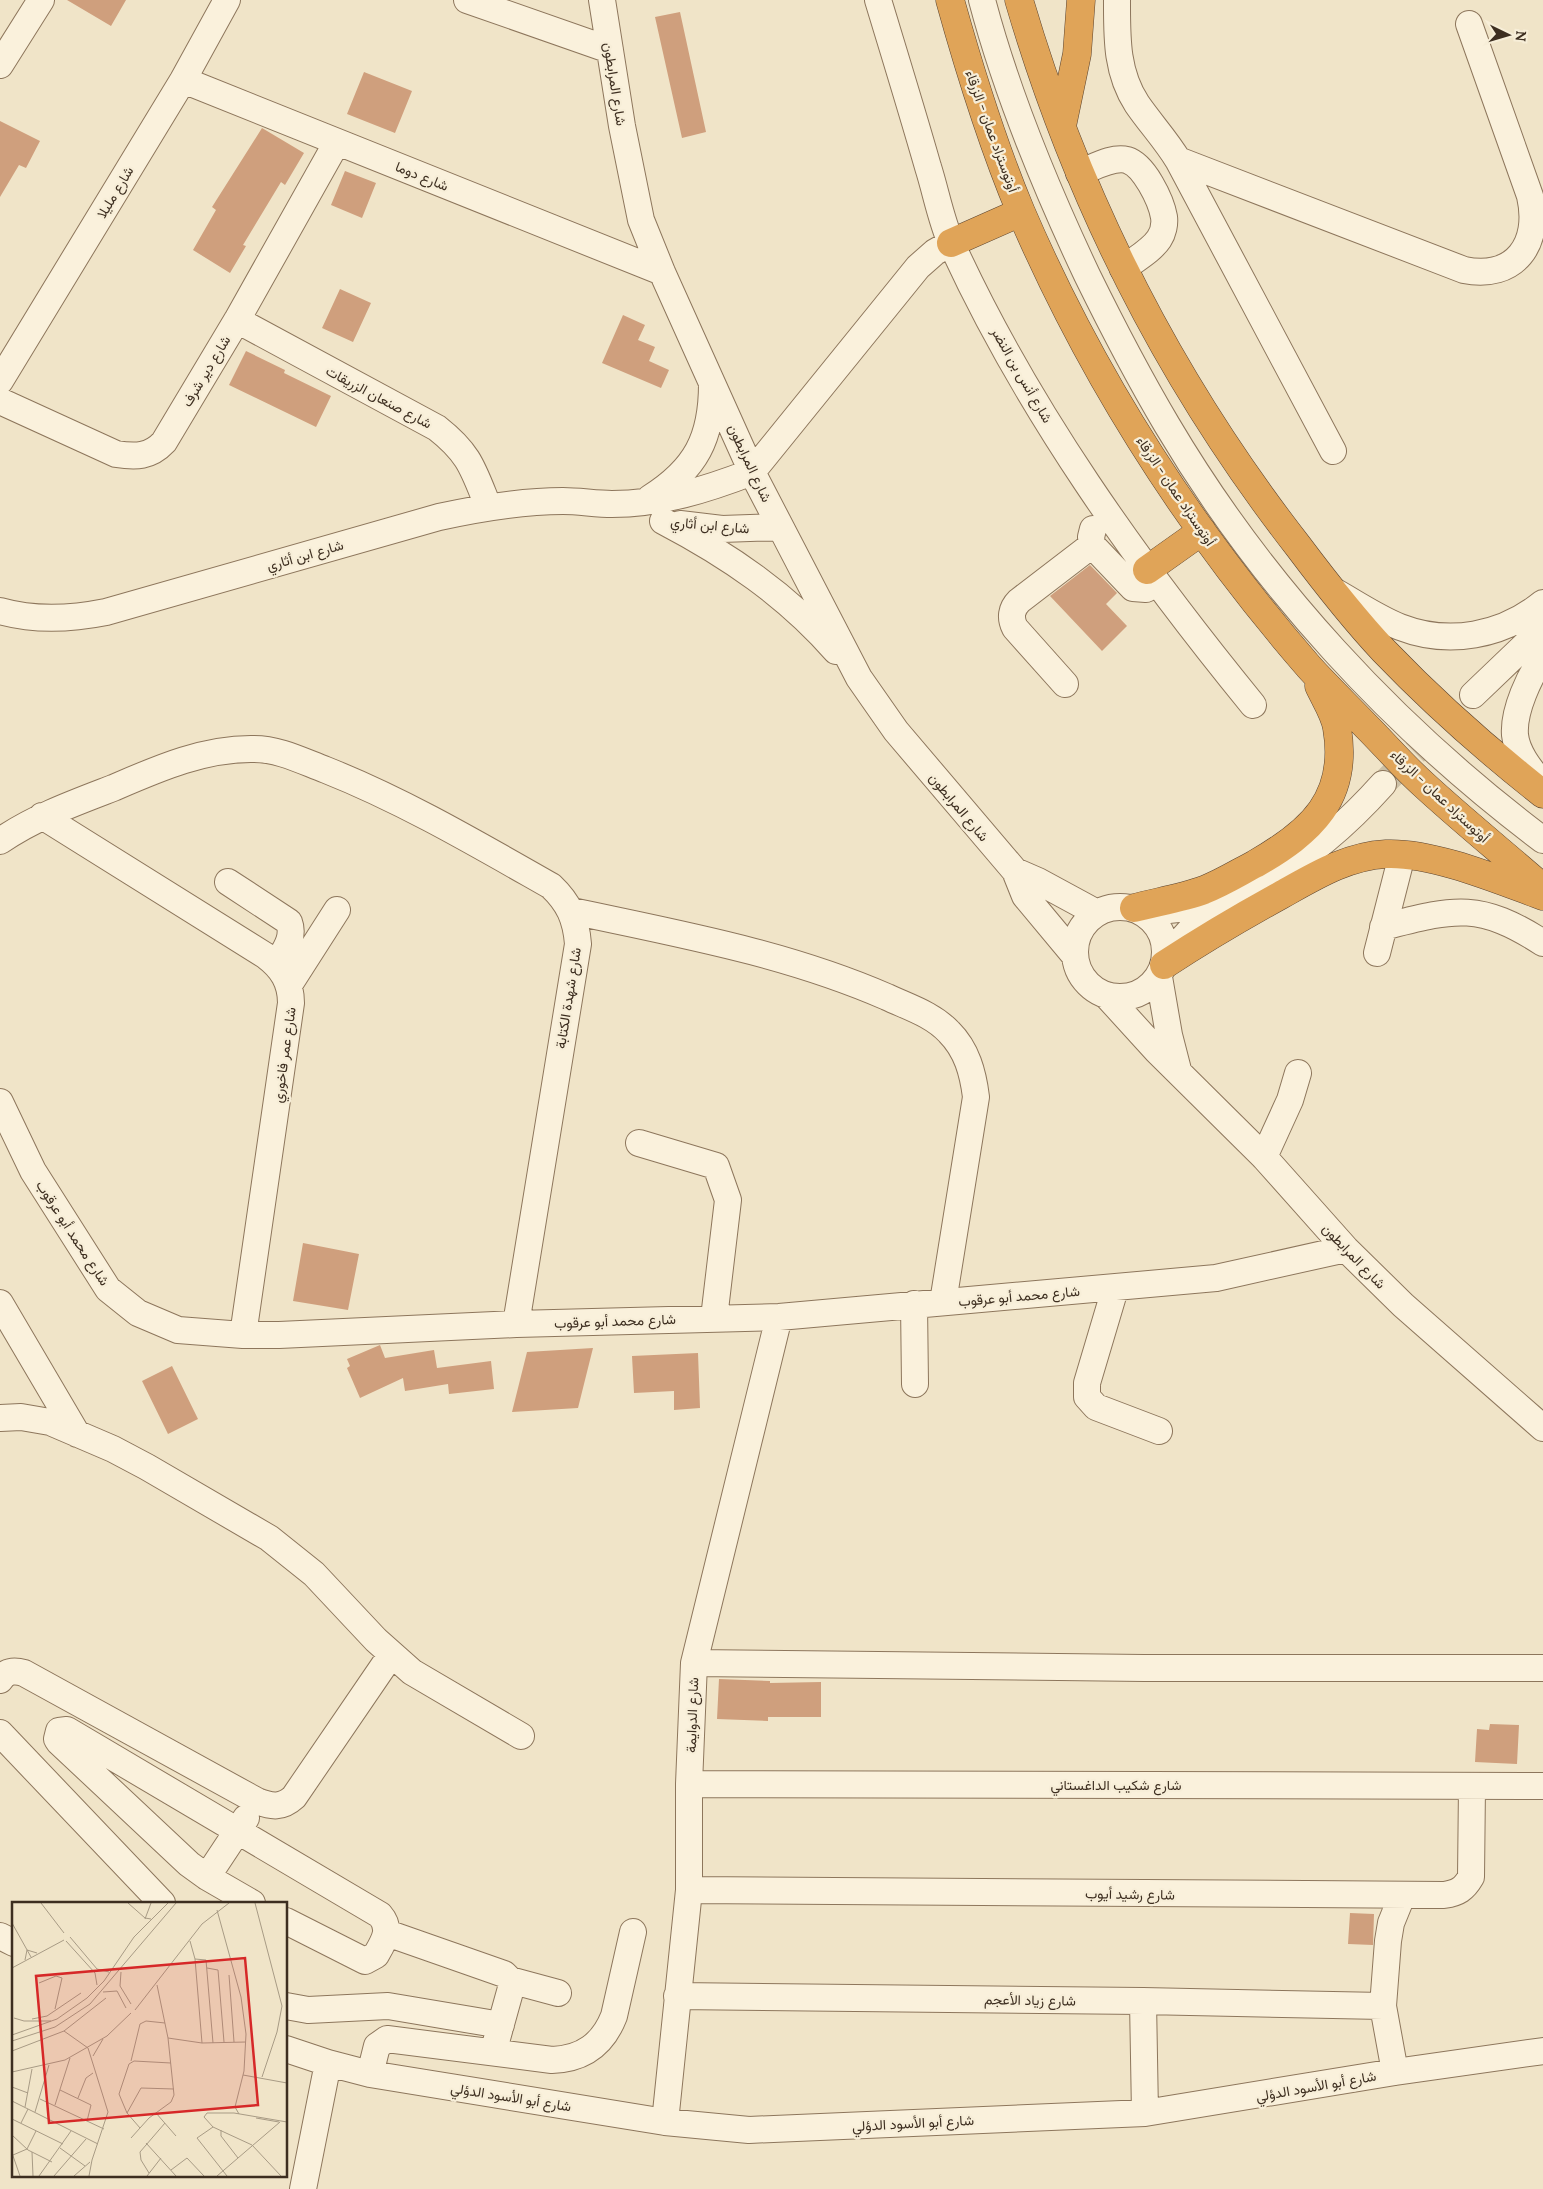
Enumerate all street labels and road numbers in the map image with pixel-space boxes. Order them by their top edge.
street label: شارع المرابطون [598,41,630,127]
street label: أوتوستراد عمان - الزرقاء [962,67,1022,195]
street label: شارع دوما [392,157,451,197]
street label: شارع مليلا [93,163,139,222]
street label: شارع أنس بن النضر [985,323,1057,427]
street label: شارع دير شرف [178,332,236,411]
street label: شارع صنعان الزريقات [322,361,435,434]
street label: شارع المرابطون [722,421,776,506]
street label: أوتوستراد عمان - الزرقاء [1133,433,1219,549]
street label: شارع ابن أثاري [669,513,750,540]
street label: شارع ابن أثاري [264,535,346,577]
street label: أوتوستراد عمان - الزرقاء [1387,745,1493,847]
street label: شارع المرابطون [924,769,993,846]
street label: شارع شهدة الكتابة [551,946,587,1050]
street label: شارع عمر فاخوري [268,1006,303,1104]
street label: شارع محمد أبو عرقوب [31,1177,114,1290]
street label: شارع المرابطون [1317,1219,1390,1294]
street label: شارع محمد أبو عرقوب [957,1282,1081,1312]
street label: شارع محمد أبو عرقوب [554,1310,676,1334]
street label: شارع الدوايمة [682,1677,704,1753]
street label: شارع شكيب الداغستاني [1051,1776,1182,1797]
street label: شارع رشيد أيوب [1085,1884,1175,1906]
street label: شارع زياد الأعجم [984,1990,1076,2012]
street label: شارع أبو الأسود الدؤلي [1254,2067,1378,2108]
street label: شارع أبو الأسود الدؤلي [449,2079,573,2118]
street label: شارع أبو الأسود الدؤلي [852,2111,975,2138]

